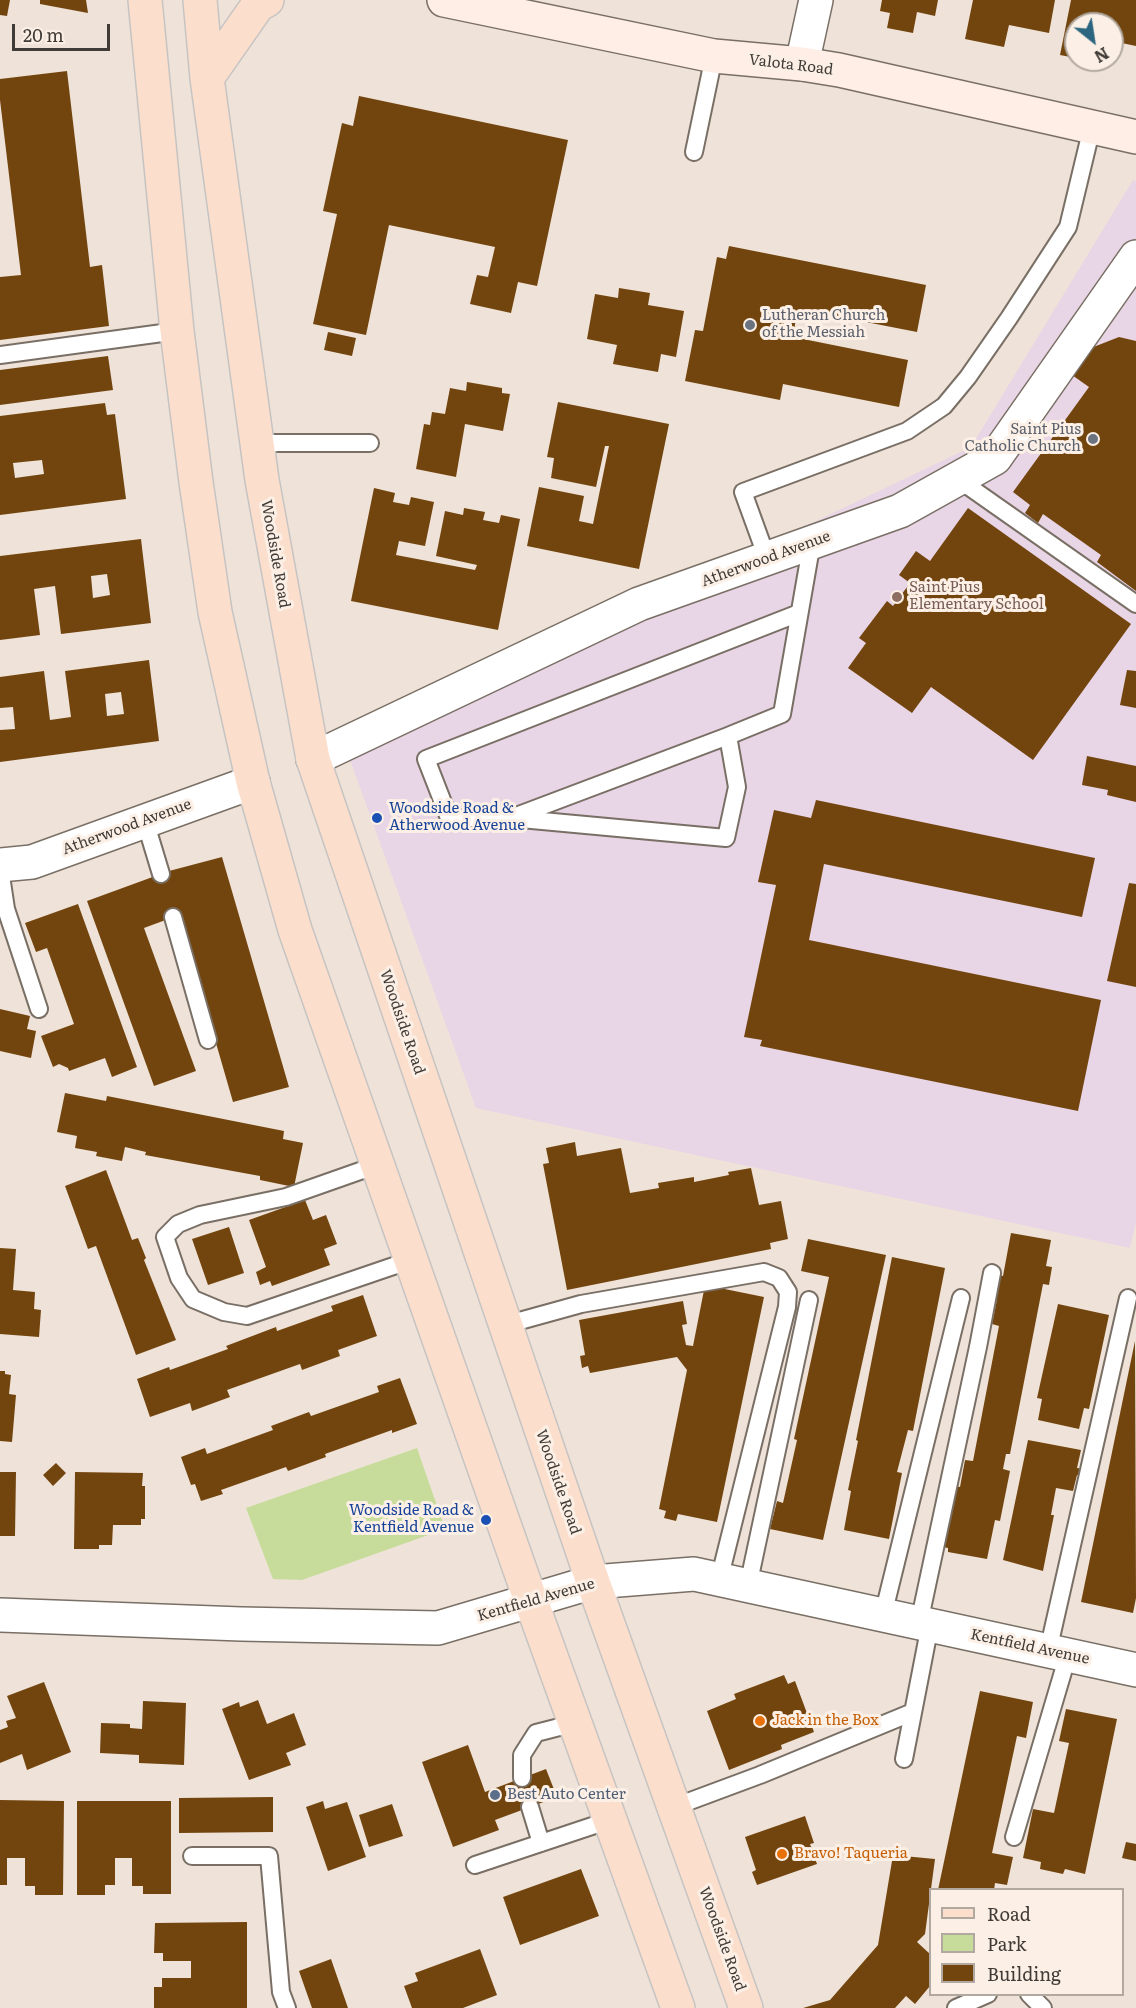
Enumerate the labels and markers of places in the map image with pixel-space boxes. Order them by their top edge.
place label: Lutheran Church of the Messiah [762,307,885,342]
marker: Lutheran Church of the Messiah [743,318,757,332]
place label: Saint Pius Catholic Church [964,421,1081,456]
marker: Saint Pius Catholic Church [1086,432,1100,446]
place label: Saint Pius Elementary School [909,579,1044,614]
marker: Saint Pius Elementary School [890,590,904,604]
place label: Woodside Road & Atherwood Avenue [389,800,525,835]
marker: Woodside Road & Atherwood Avenue [370,811,384,825]
place label: Woodside Road & Kentfield Avenue [349,1502,474,1537]
marker: Woodside Road & Kentfield Avenue [479,1513,493,1527]
place label: Jack in the Box [772,1712,879,1730]
marker: Jack in the Box [753,1714,767,1728]
place label: Best Auto Center [507,1786,626,1804]
marker: Best Auto Center [488,1788,502,1802]
place label: Bravo! Taqueria [794,1845,908,1863]
marker: Bravo! Taqueria [775,1847,789,1861]

